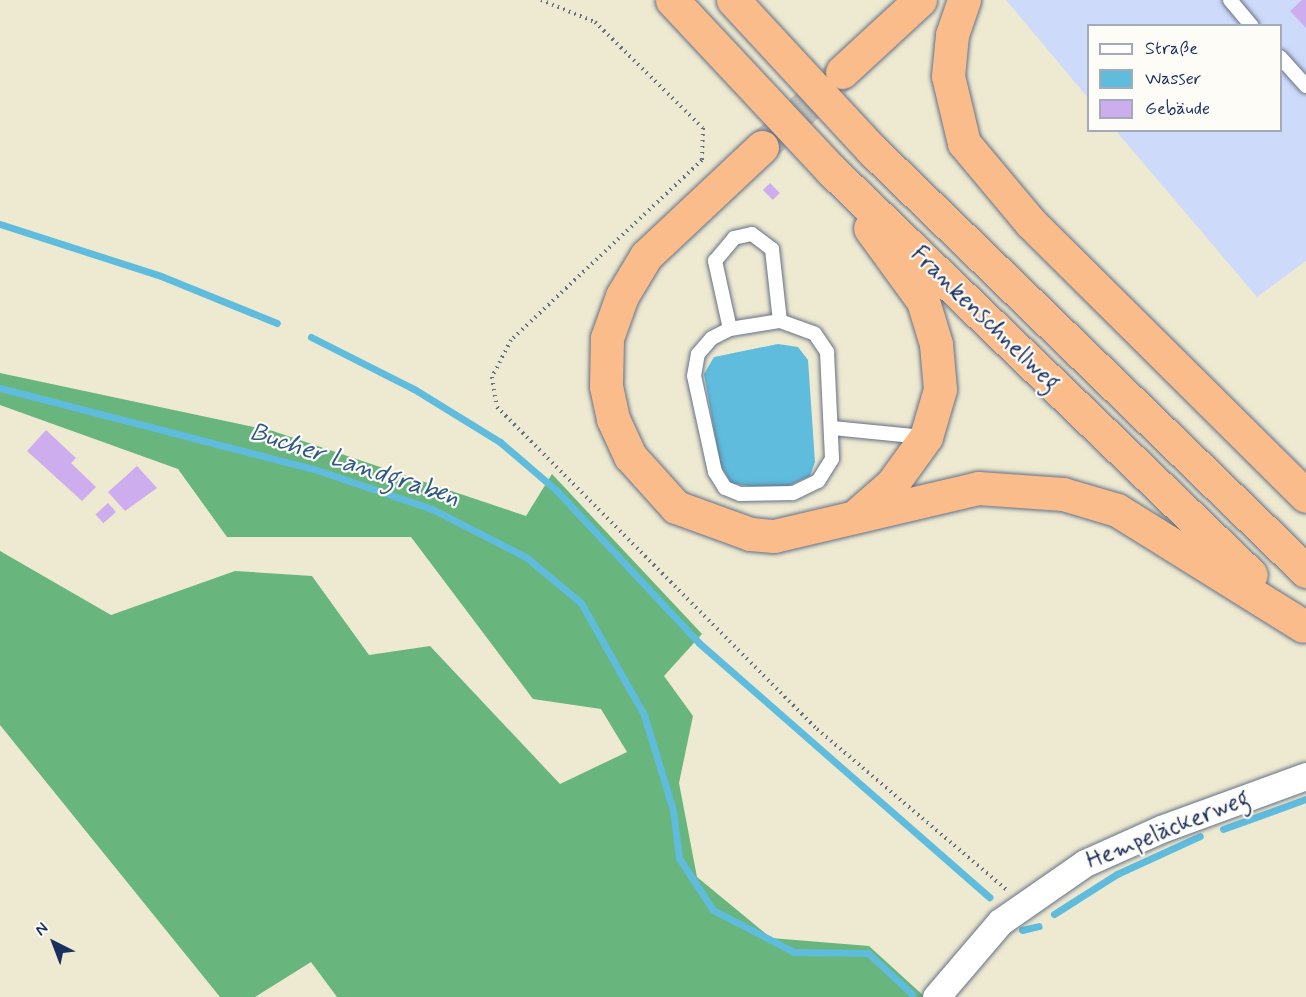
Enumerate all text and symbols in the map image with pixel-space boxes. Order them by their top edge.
legend [1087,24,1282,132]
text: Straße [1145,37,1198,61]
text: Wasser [1145,67,1201,91]
text: Gebäude [1145,97,1210,121]
street label: Frankenschnellweg [904,240,1066,398]
water label: Bucher Landgraben [247,418,461,514]
street label: Hempeläckerweg [1082,784,1254,876]
north arrow [24,913,84,973]
text: N [31,918,53,941]

